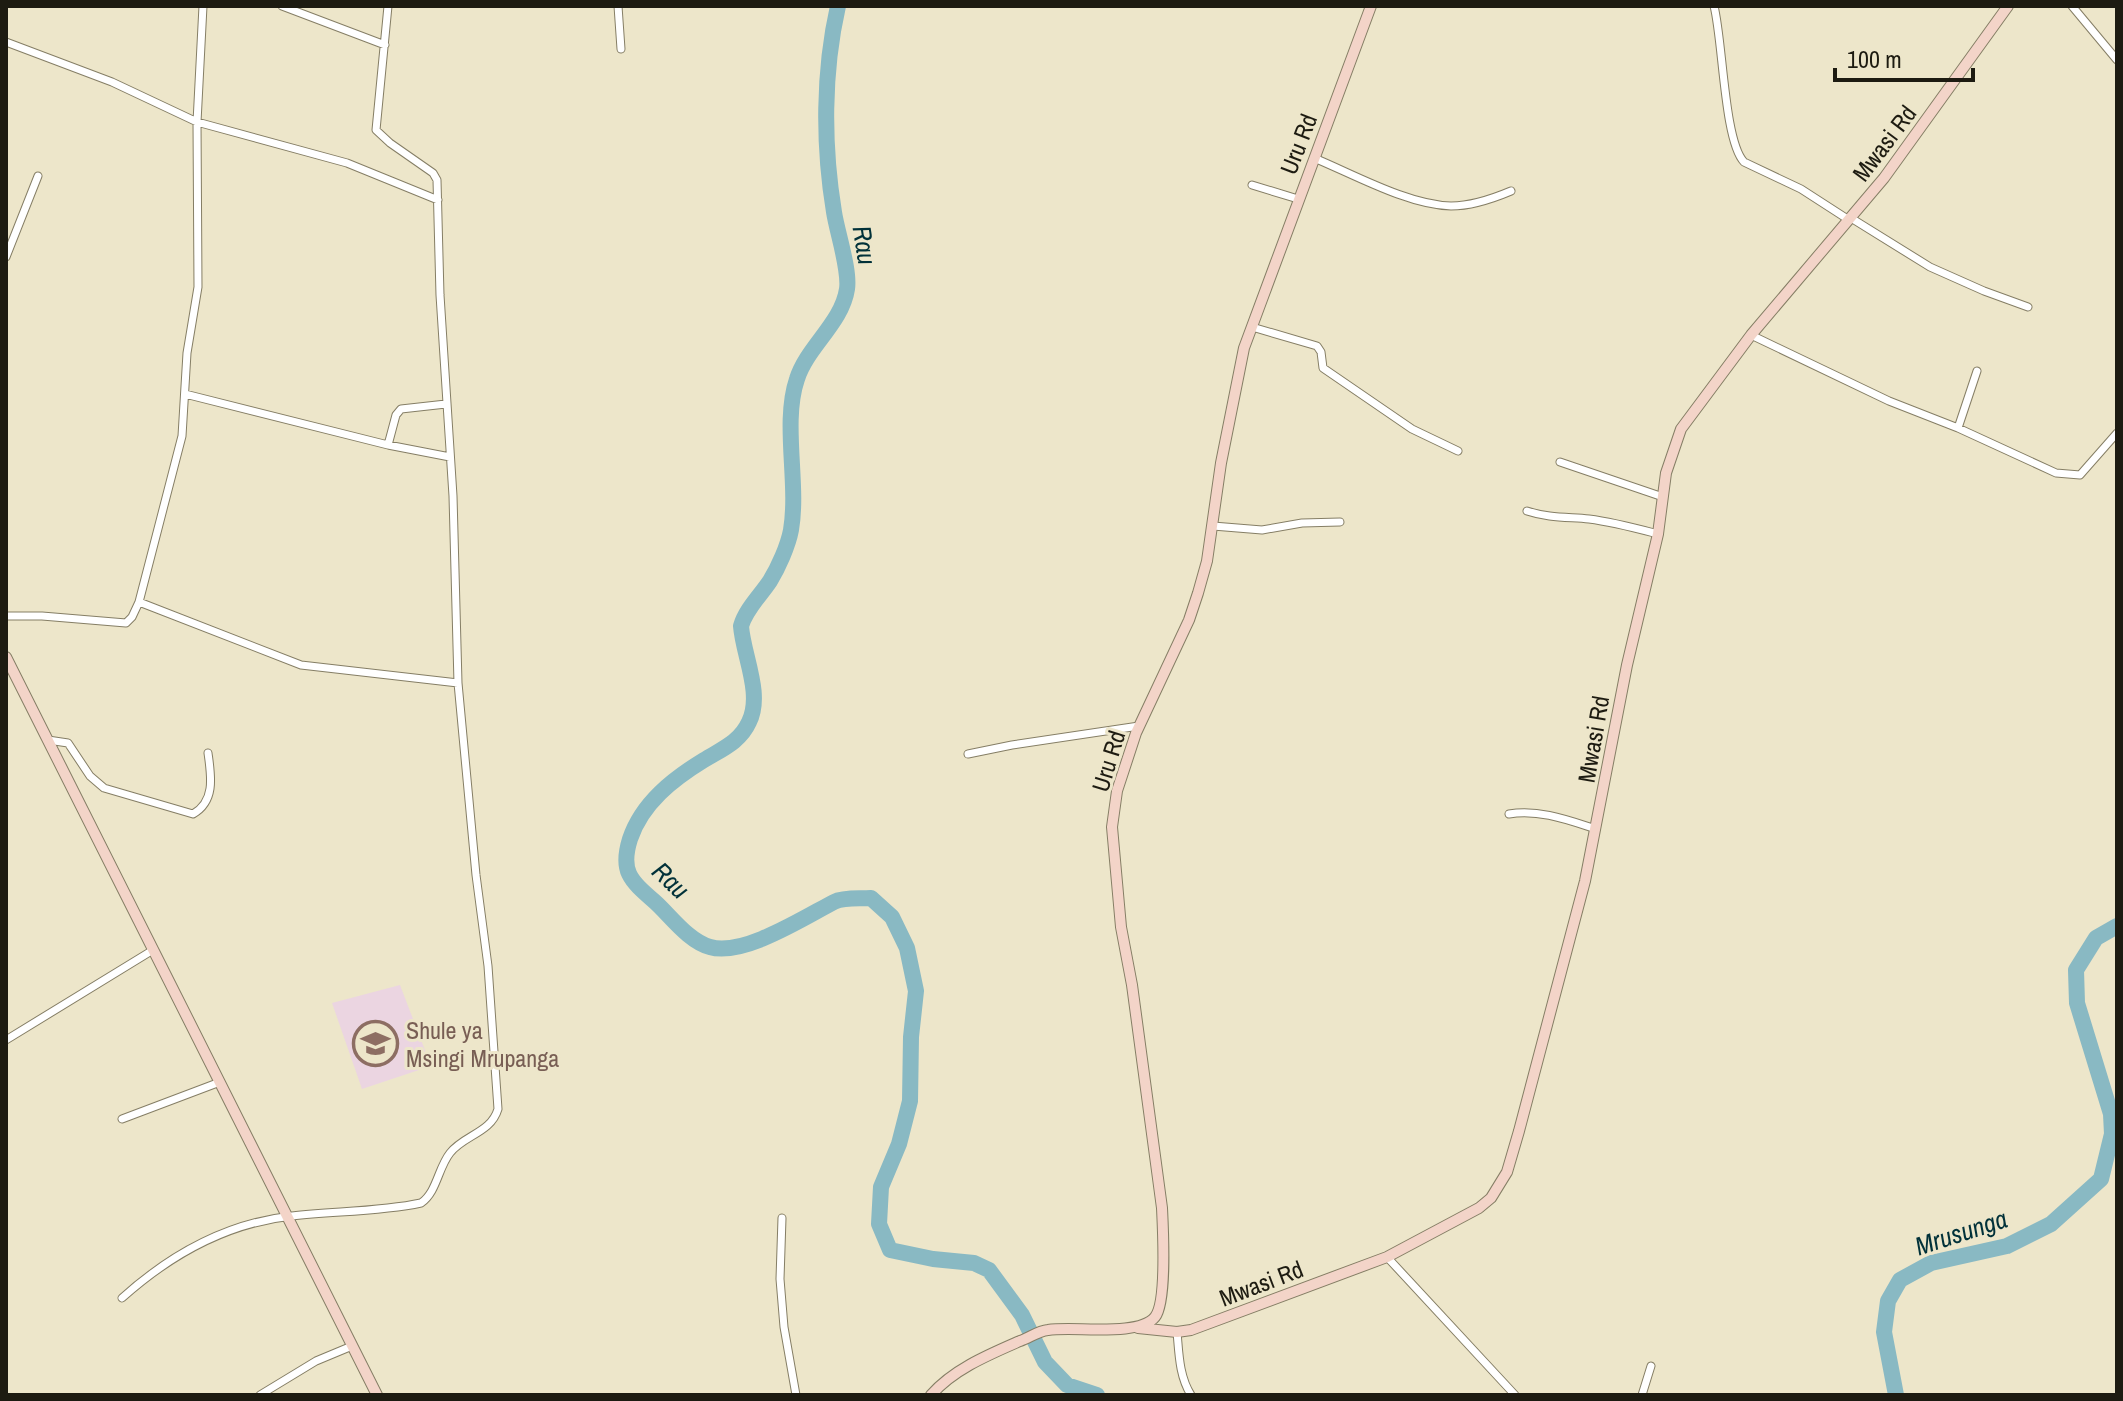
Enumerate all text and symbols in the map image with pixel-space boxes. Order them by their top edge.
scale bar [1835,32,1973,82]
text: 100 m [1847,43,1902,75]
street label: Mwasi Rd [1845,98,1923,188]
street label: Uru Rd [1272,109,1324,179]
water label: Rau [845,223,885,267]
street label: Mwasi Rd [1570,693,1616,785]
street label: Uru Rd [1084,727,1132,795]
water label: Rau [645,854,697,906]
place label: Shule ya Msingi Mrupanga [406,1014,559,1074]
school or university icon: Shule ya Msingi Mrupanga [351,1020,399,1068]
water label: Mrusunga [1911,1201,2012,1263]
street label: Mwasi Rd [1214,1252,1308,1314]

